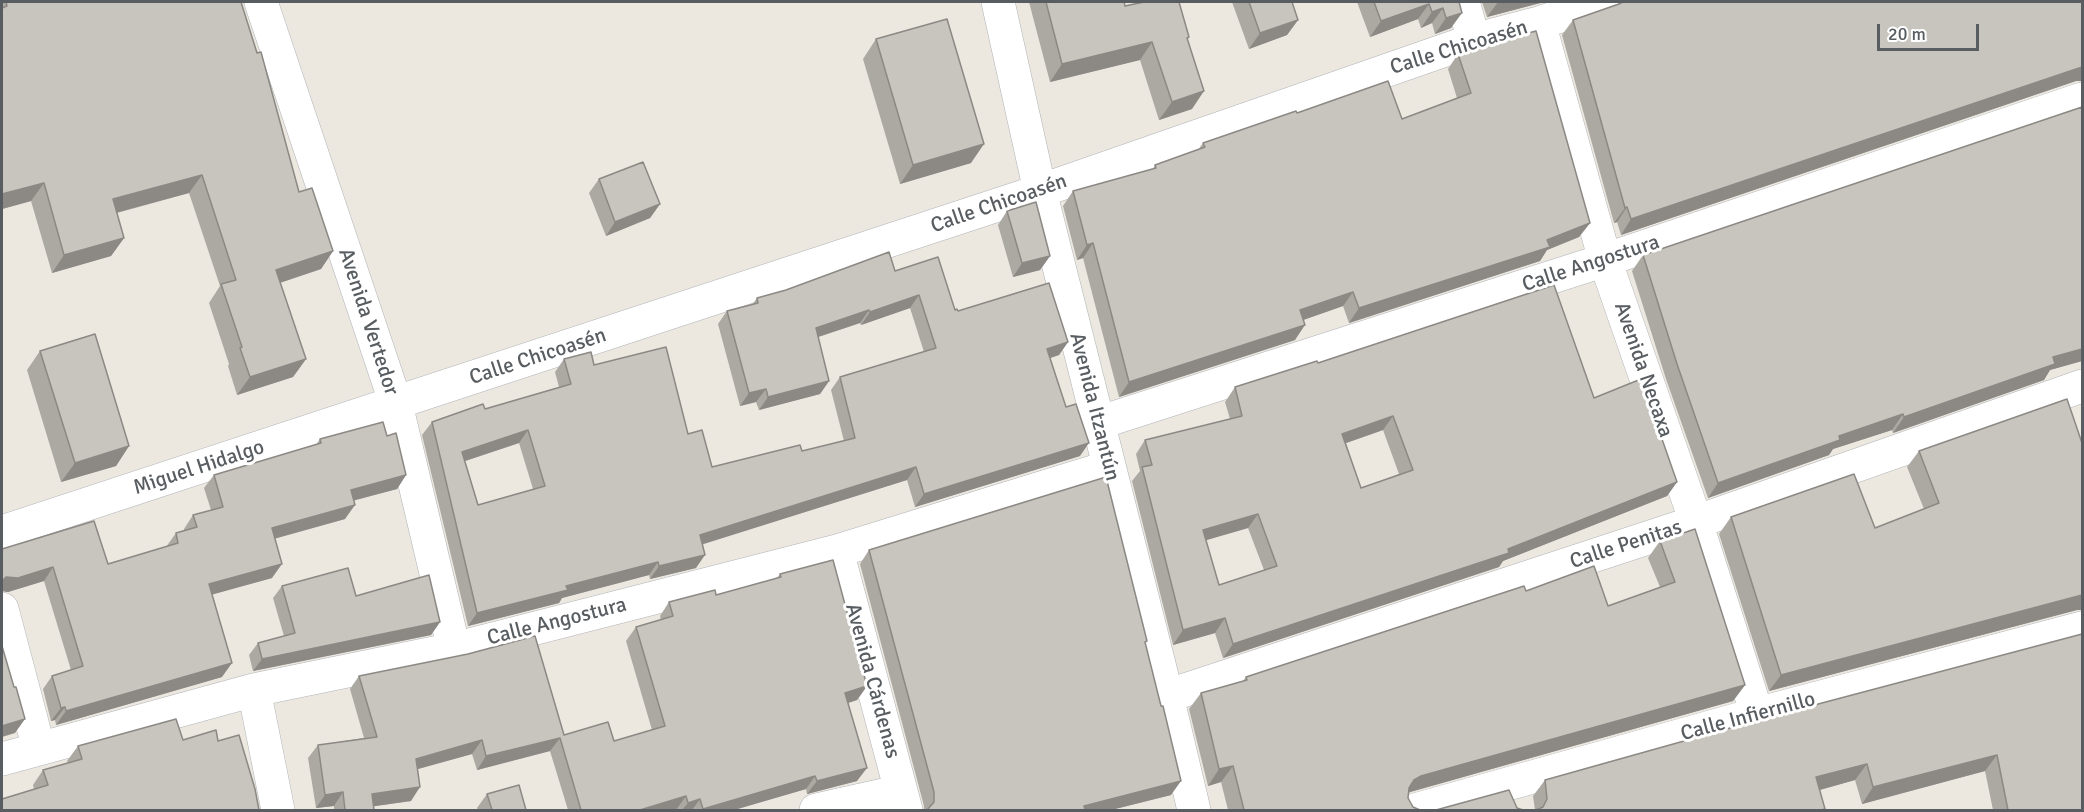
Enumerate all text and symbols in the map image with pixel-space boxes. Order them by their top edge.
scale bar [1880,12,1982,50]
street label: Calle Chicoasén [1387,15,1531,81]
text: 20 m [1888,23,1926,45]
street label: Calle Chicoasén [928,169,1070,239]
street label: Calle Angostura [1519,230,1663,298]
street label: Avenida Vertedor [332,245,404,399]
street label: Avenida Necaxa [1608,299,1678,441]
street label: Calle Chicoasén [466,323,610,391]
street label: Avenida Itzantún [1063,330,1125,484]
street label: Miguel Hidalgo [130,435,268,501]
street label: Calle Penitas [1567,515,1685,575]
street label: Calle Angostura [485,593,629,651]
street label: Avenida Cárdenas [839,601,905,761]
street label: Calle Infiernillo [1678,687,1818,747]

